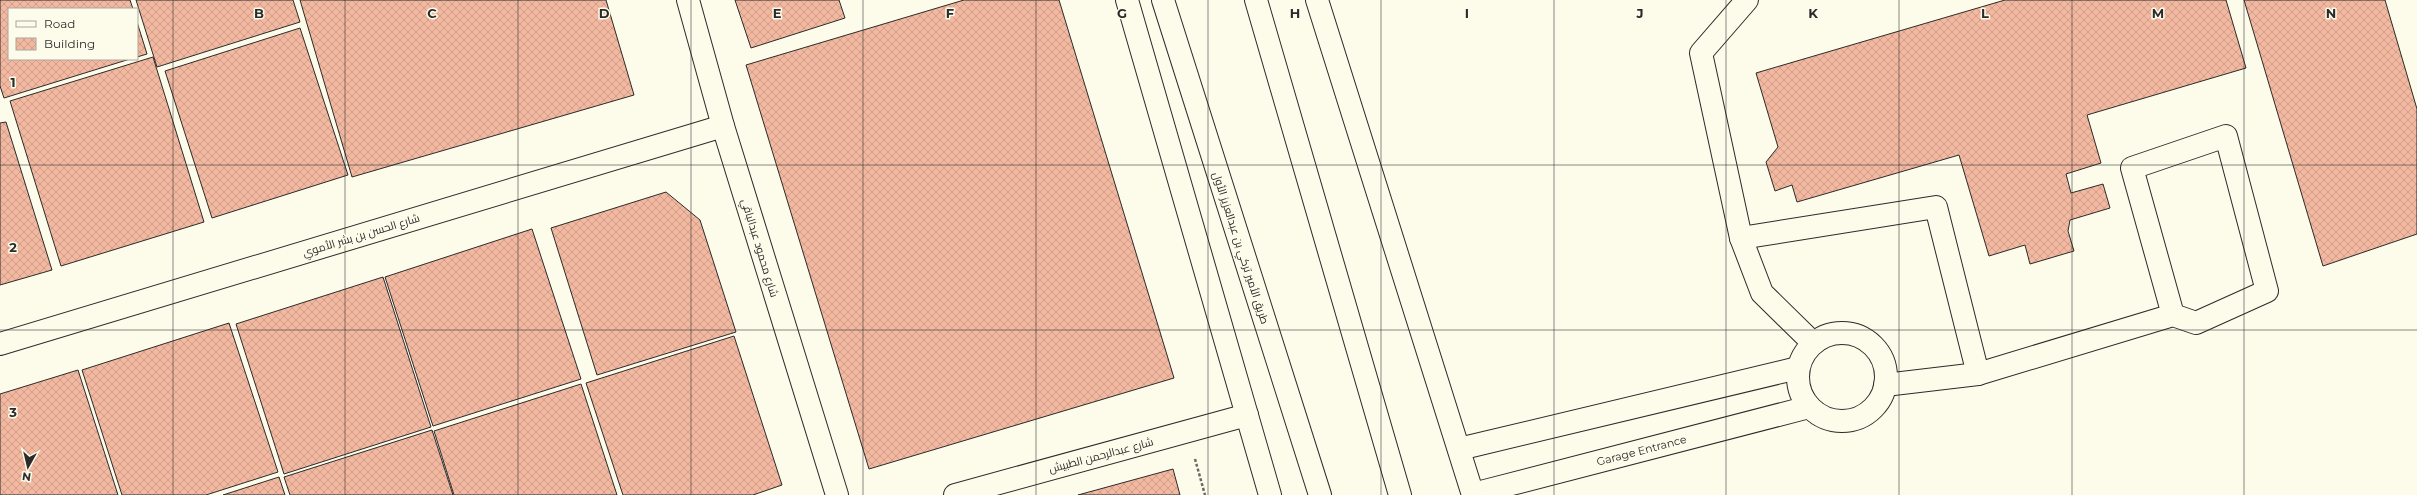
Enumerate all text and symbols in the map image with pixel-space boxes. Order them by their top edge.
text: B [254,5,264,21]
text: C [427,5,437,21]
text: D [599,5,610,21]
text: E [773,5,782,21]
text: F [946,5,954,21]
text: G [1117,5,1127,21]
text: H [1290,5,1300,21]
text: I [1465,5,1469,21]
text: J [1635,5,1644,21]
text: K [1808,5,1818,21]
text: L [1981,5,1989,21]
text: M [2152,5,2164,21]
text: N [2326,5,2336,21]
legend [8,8,138,60]
text: Road [44,16,75,31]
text: Building [44,36,95,51]
text: 1 [10,74,16,90]
street label: طريق الأمير تركي بن عبدالعزيز الأول [1208,170,1272,326]
street label: شارع محمود عبدالباقي [736,197,782,299]
street label: شارع الحسن بن بشر الأموي [301,210,422,261]
text: 2 [9,239,17,255]
text: 3 [8,404,17,420]
street label: Garage Entrance [1595,432,1688,469]
street label: شارع عبدالرحمن الطبيش [1047,434,1155,477]
north arrow [8,447,48,487]
text: N [21,469,32,484]

